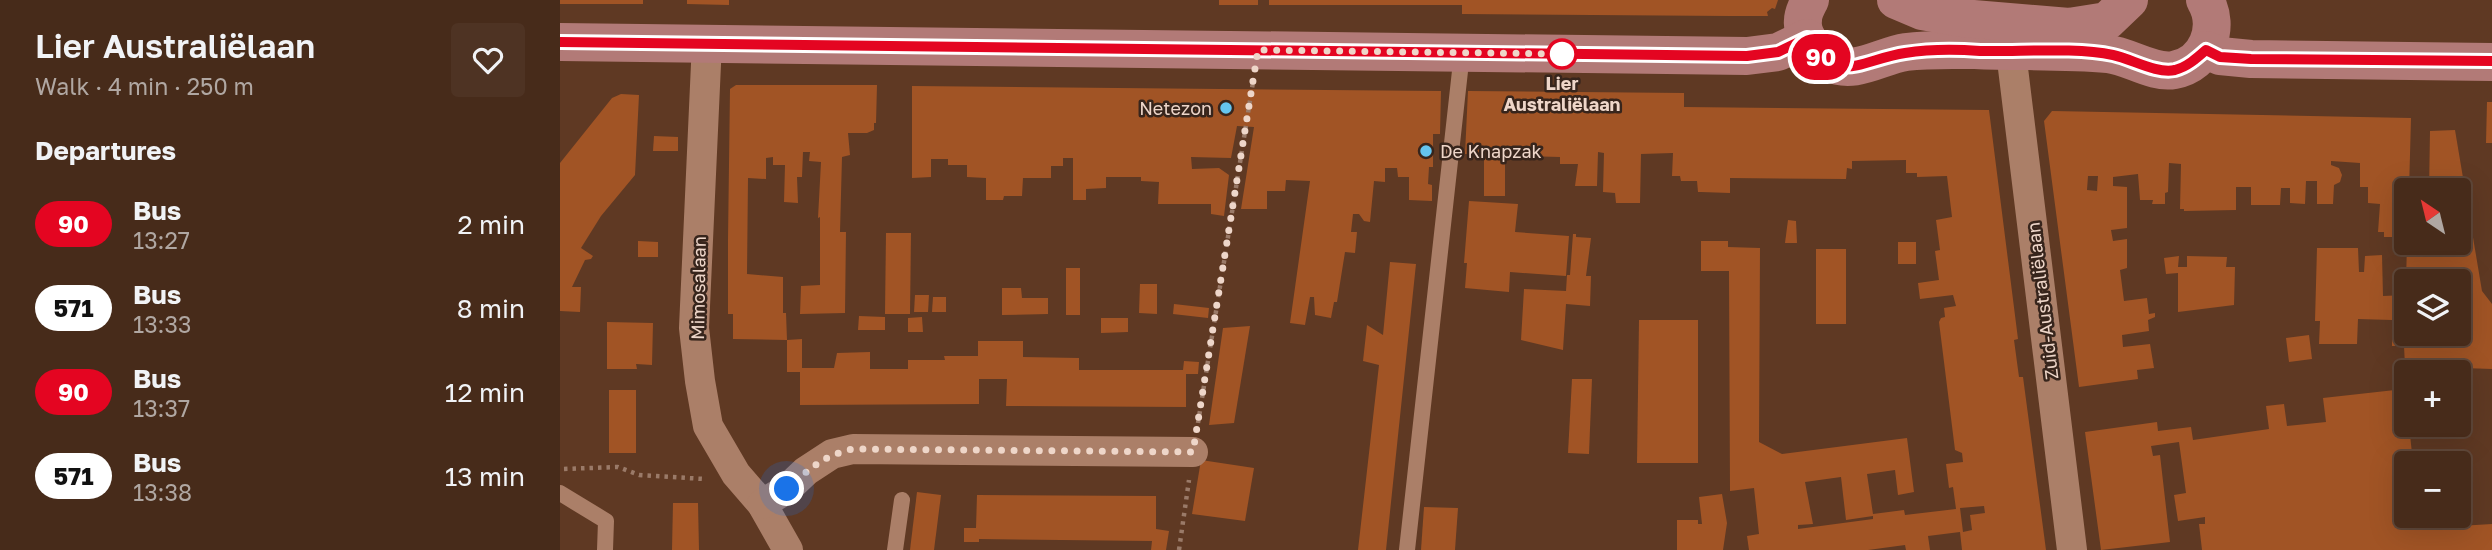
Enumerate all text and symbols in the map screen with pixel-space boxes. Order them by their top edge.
button: heart [451,23,525,97]
text: Lier Australiëlaan [35,26,315,65]
line badge: 90 [1790,34,1852,80]
marker: Lier Australiëlaan [1547,39,1577,69]
text: 90 [1806,42,1836,71]
text: Walk · 4 min · 250 m [35,72,254,100]
place label: Lier Australiëlaan [1504,72,1621,115]
place label: Netezon [1139,97,1212,119]
marker: Netezon [1218,100,1234,116]
text: Departures [35,135,176,166]
place label: De Knapzak [1440,140,1542,162]
marker: De Knapzak [1418,143,1434,159]
north arrow [2394,178,2471,256]
map controls [2394,178,2471,528]
text: Bus [133,195,181,226]
text: 90 [58,209,89,238]
text: 2 min [457,209,525,240]
street label: Zuid-Australiëlaan [2021,221,2063,381]
text: 13:27 [133,226,190,254]
street label: Mimosalaan [686,236,710,340]
button: layers [2394,269,2471,346]
text: Bus [133,279,181,310]
text: 571 [53,293,94,322]
text: 8 min [457,293,525,324]
text: 13:33 [133,310,191,338]
button: + [2394,360,2471,437]
text: Bus [133,363,181,394]
text: 90 [58,377,89,406]
text: 12 min [445,377,525,408]
text: 13:37 [133,394,190,422]
text: Bus [133,447,181,478]
button: − [2394,451,2471,528]
text: 571 [53,461,94,490]
text: 13 min [445,461,525,492]
your location [769,471,804,506]
text: 13:38 [133,478,192,506]

